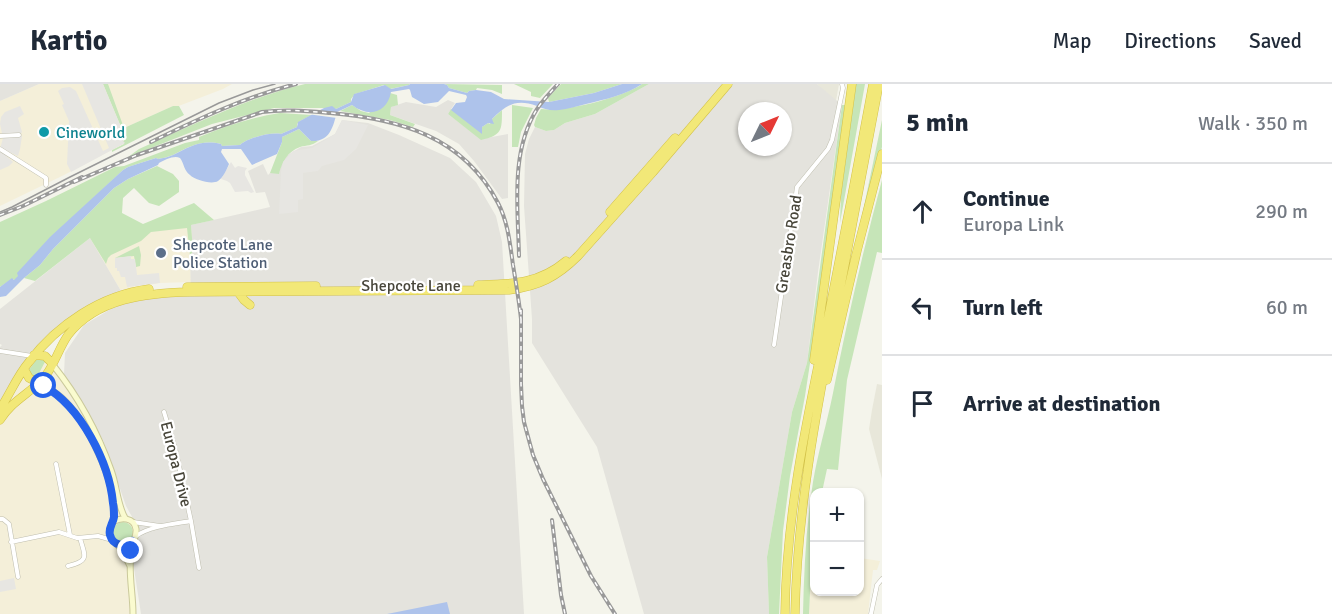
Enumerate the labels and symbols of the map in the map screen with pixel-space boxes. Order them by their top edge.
north arrow [738,102,792,156]
place label: Cineworld [56,123,125,143]
marker: Cineworld [37,125,51,139]
street label: Greasbro Road [771,194,807,295]
place label: Shepcote Lane Police Station [173,235,273,273]
marker: Shepcote Lane Police Station [154,246,168,260]
street label: Shepcote Lane [361,276,461,296]
route start [30,372,56,398]
street label: Europa Drive [156,419,196,509]
route end [117,537,143,563]

